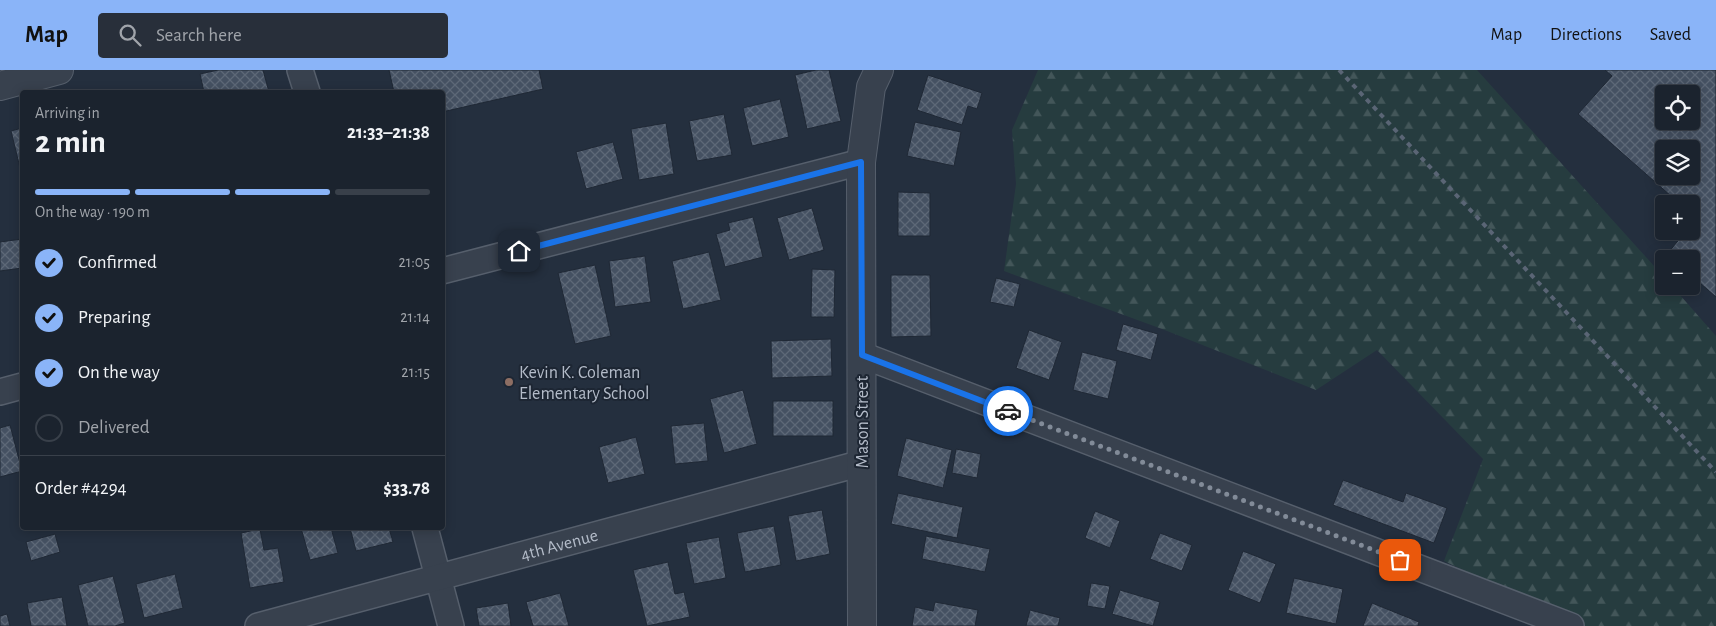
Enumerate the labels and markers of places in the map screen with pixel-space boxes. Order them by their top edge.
pin [498,230,540,272]
place label: Kevin K. Coleman Elementary School [519,364,650,403]
marker: Kevin K. Coleman Elementary School [503,376,515,388]
pin [1379,539,1421,581]

